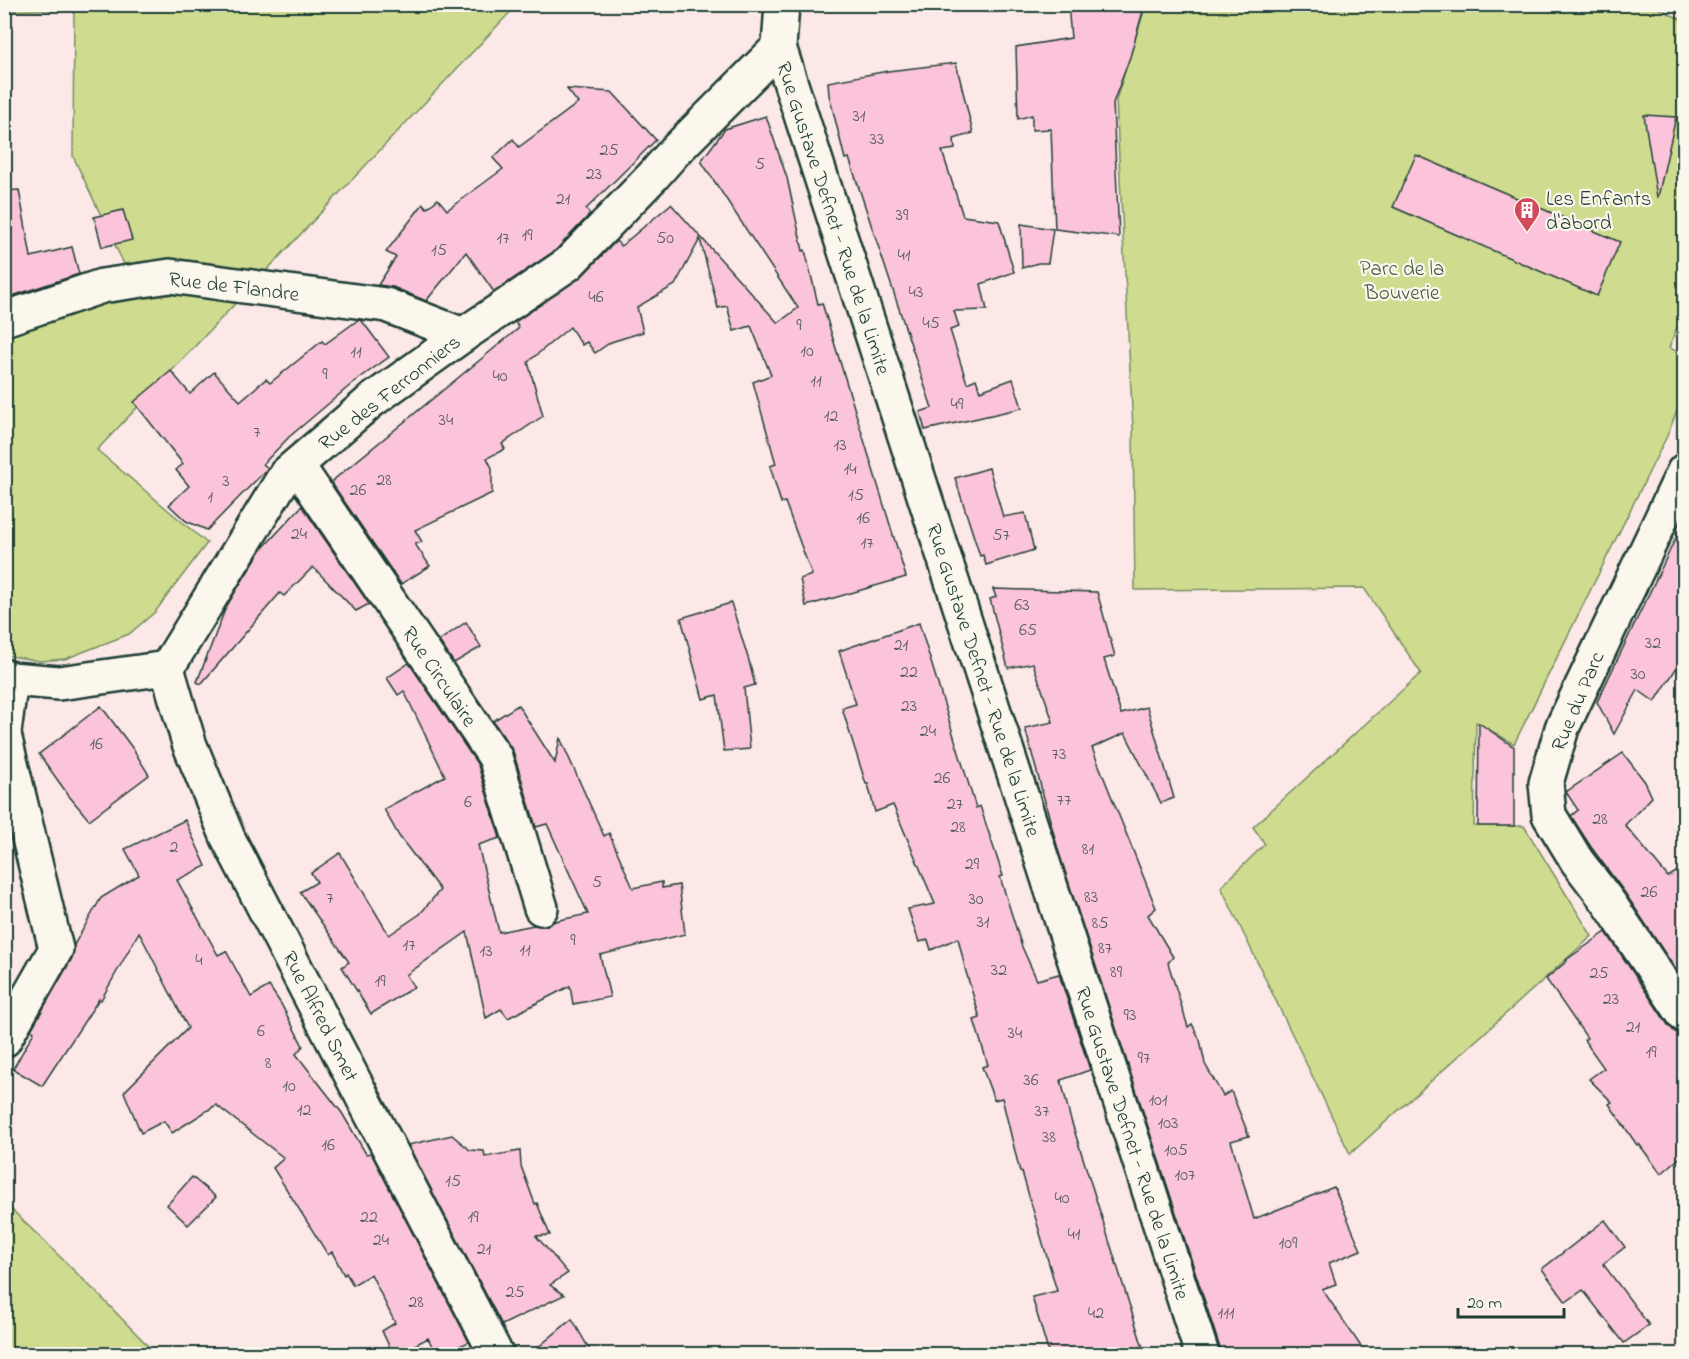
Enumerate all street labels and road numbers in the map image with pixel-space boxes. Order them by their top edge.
street label: Rue Gustave Defnet - Rue de la Limite [767,58,897,380]
street label: Rue de Flandre [167,265,301,311]
street label: Rue des Ferronniers [313,328,468,459]
street label: Rue Gustave Defnet - Rue de la Limite [917,520,1047,842]
street label: Rue Circulaire [394,621,484,734]
street label: Rue du Parc [1544,647,1613,756]
street label: Rue Alfred Smet [273,946,365,1087]
street label: Rue Gustave Defnet - Rue de la Limite [1066,983,1196,1305]

